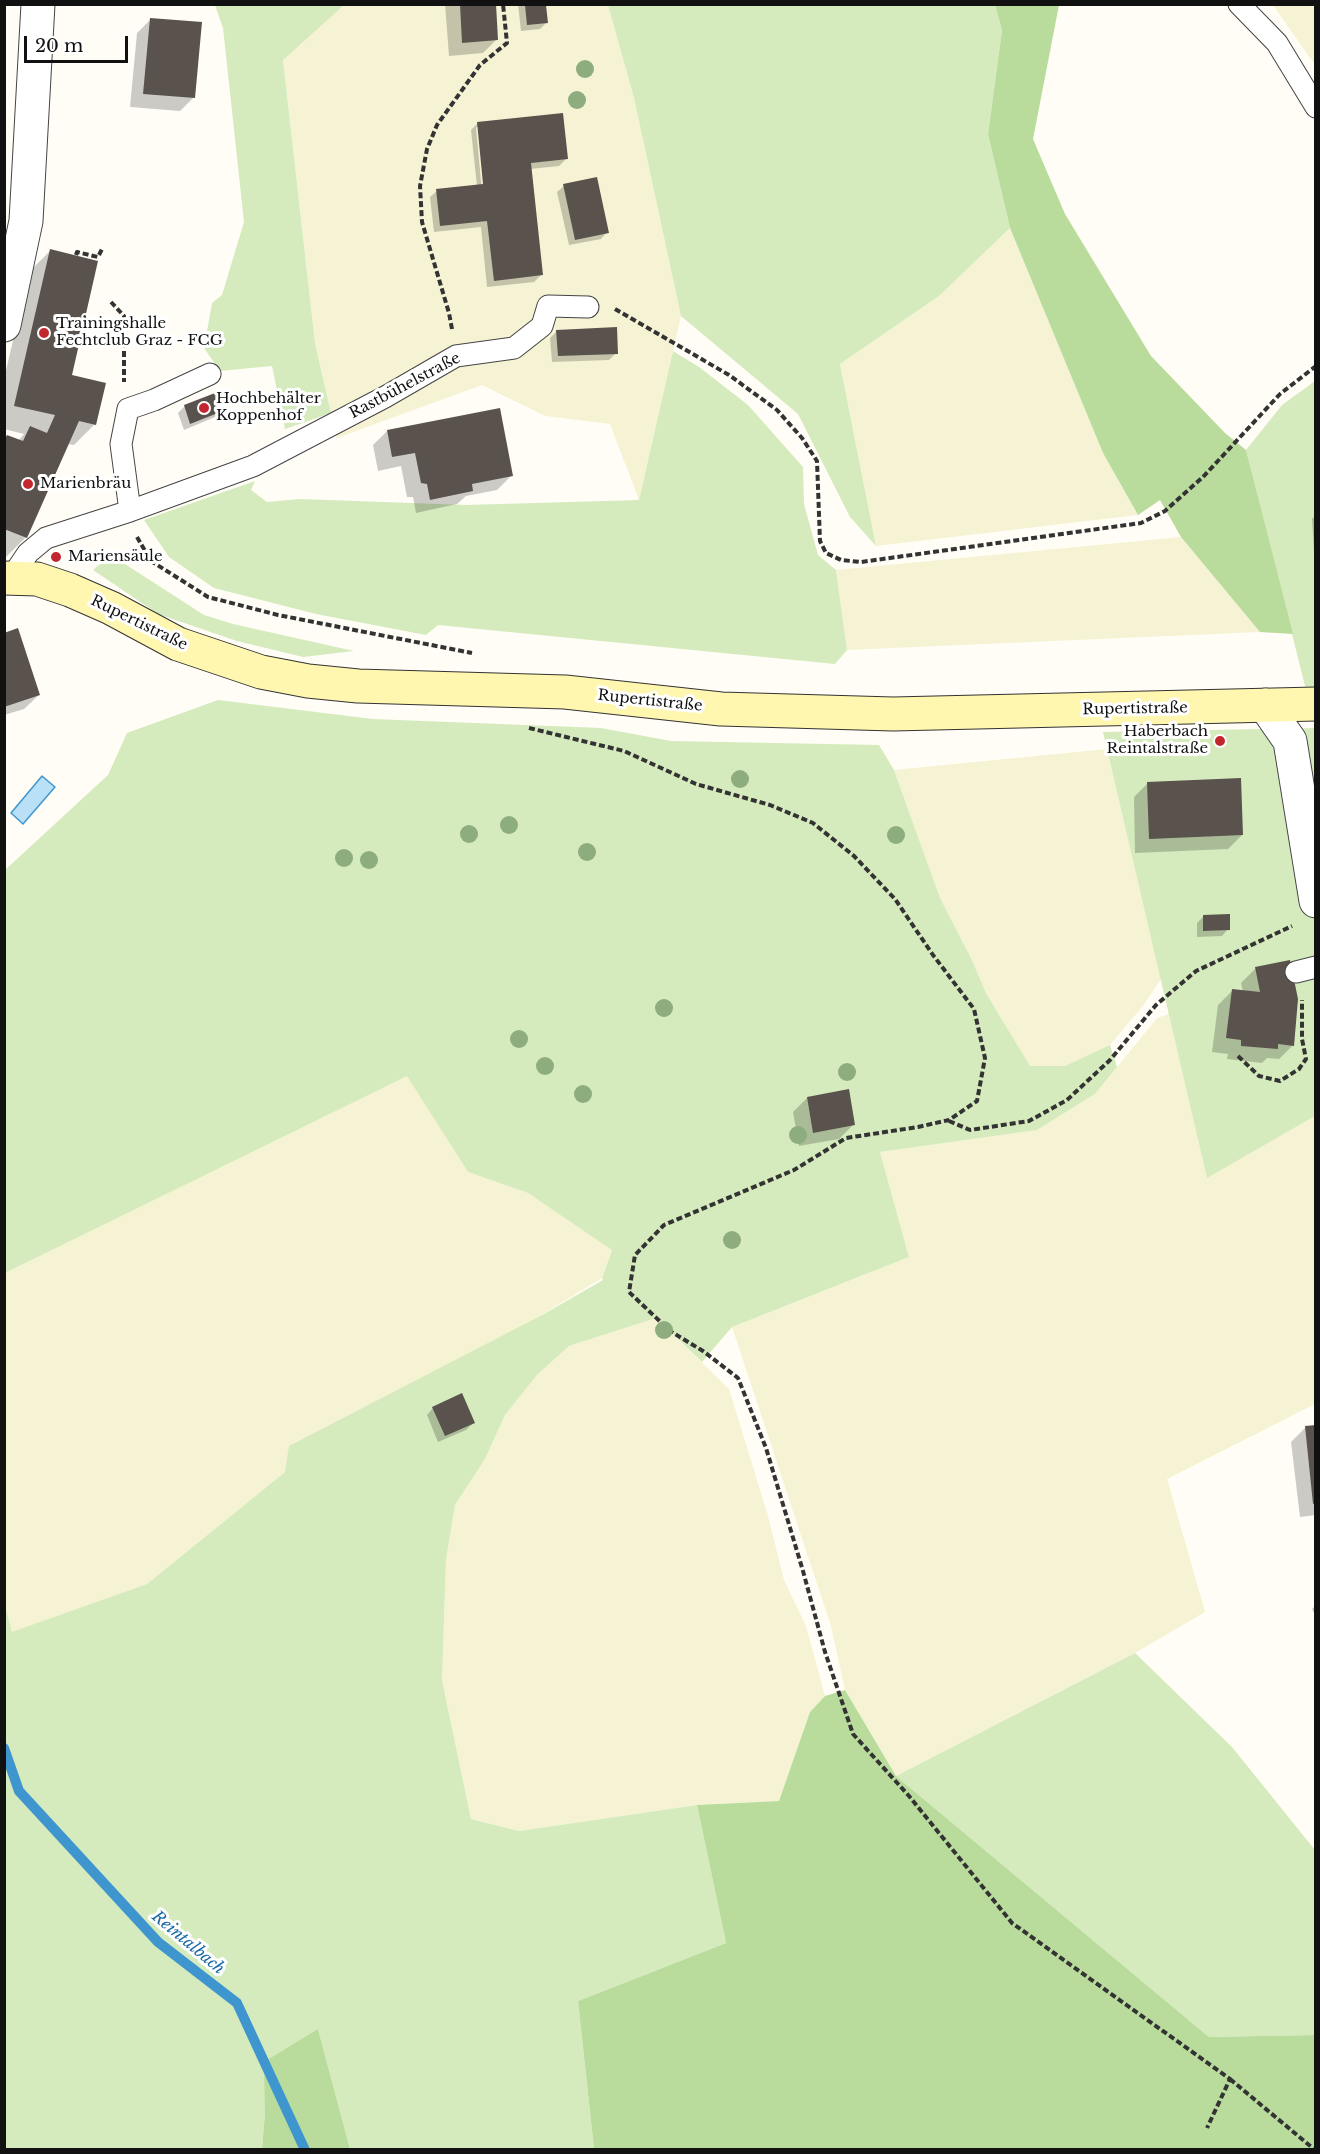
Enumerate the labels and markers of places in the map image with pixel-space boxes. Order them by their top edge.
place label: Trainingshalle Fechtclub Graz - FCG [56,315,223,350]
marker: Trainingshalle Fechtclub Graz - FCG [37,326,51,340]
place label: Hochbehälter Koppenhof [216,390,321,425]
marker: Hochbehälter Koppenhof [197,401,211,415]
place label: Marienbräu [40,475,131,493]
marker: Marienbräu [21,477,35,491]
place label: Mariensäule [68,548,162,566]
marker: Mariensäule [49,550,63,564]
place label: Haberbach Reintalstraße [1107,723,1208,758]
marker: Haberbach Reintalstraße [1213,734,1227,748]

